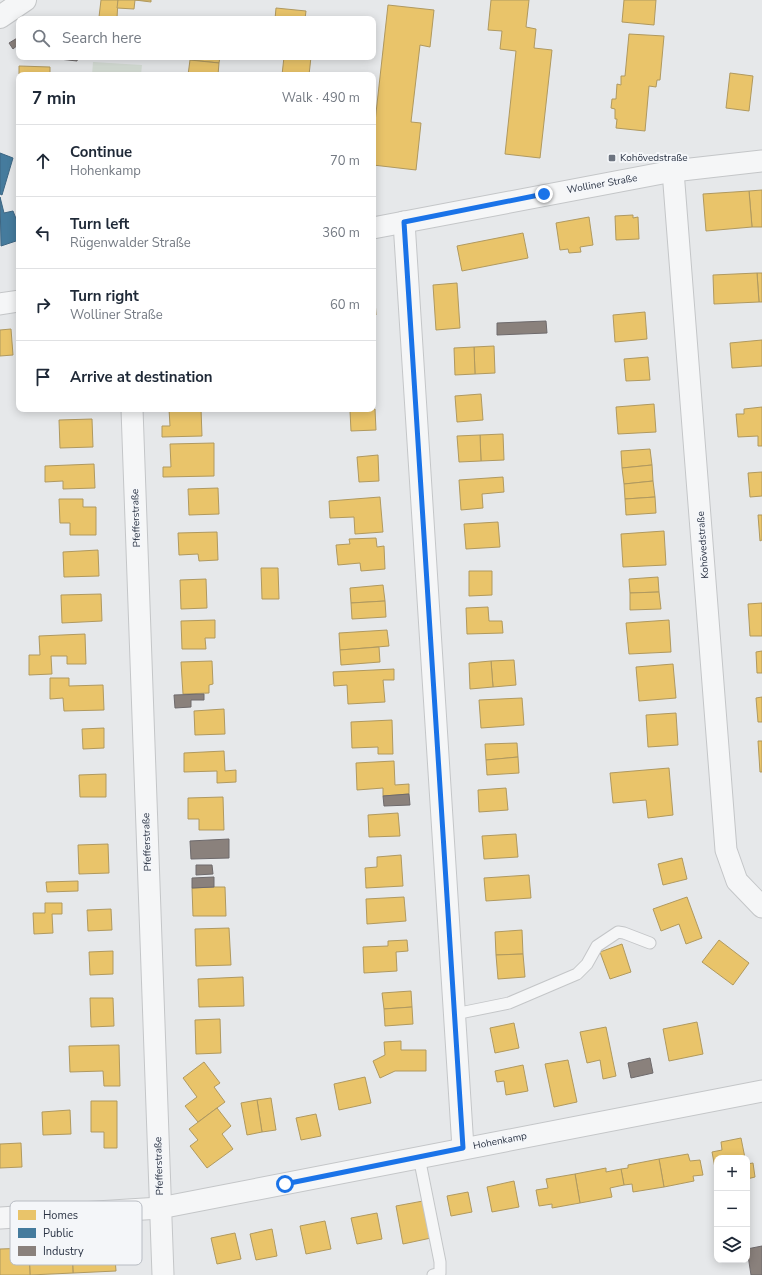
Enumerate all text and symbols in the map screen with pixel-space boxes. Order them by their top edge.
search box [16,16,376,60]
icon: search [30,27,52,49]
text: Search here [62,28,142,48]
text: 7 min [32,87,76,110]
text: Walk · 490 m [282,89,360,107]
text: Continue [70,142,132,162]
icon: ahead [32,150,54,172]
place label: Kohövedstraße [620,151,688,165]
text: 70 m [330,152,360,170]
marker: Kohövedstraße [607,153,617,163]
text: Hohenkamp [70,162,141,180]
street label: Wolliner Straße [566,171,638,197]
route end [535,185,553,203]
text: Turn left [70,214,129,234]
icon: left [32,222,54,244]
text: 360 m [322,224,360,242]
text: Rügenwalder Straße [70,234,191,252]
text: Turn right [70,286,139,306]
icon: right [32,294,54,316]
text: 60 m [330,296,360,314]
text: Wolliner Straße [70,306,163,324]
icon: arrive [32,366,54,388]
text: Arrive at destination [70,367,213,387]
street label: Pfefferstraße [128,488,144,548]
street label: Kohövedstraße [694,511,712,579]
street label: Pfefferstraße [139,812,155,872]
street label: Hohenkamp [472,1129,528,1153]
street label: Pfefferstraße [151,1136,167,1196]
map controls [714,1155,750,1263]
button: + [714,1155,750,1191]
route start [276,1175,294,1193]
button: − [714,1191,750,1227]
legend [10,1201,142,1265]
text: Homes [43,1208,78,1223]
text: Public [43,1226,73,1241]
button: layers [714,1227,750,1263]
text: Industry [43,1244,84,1259]

